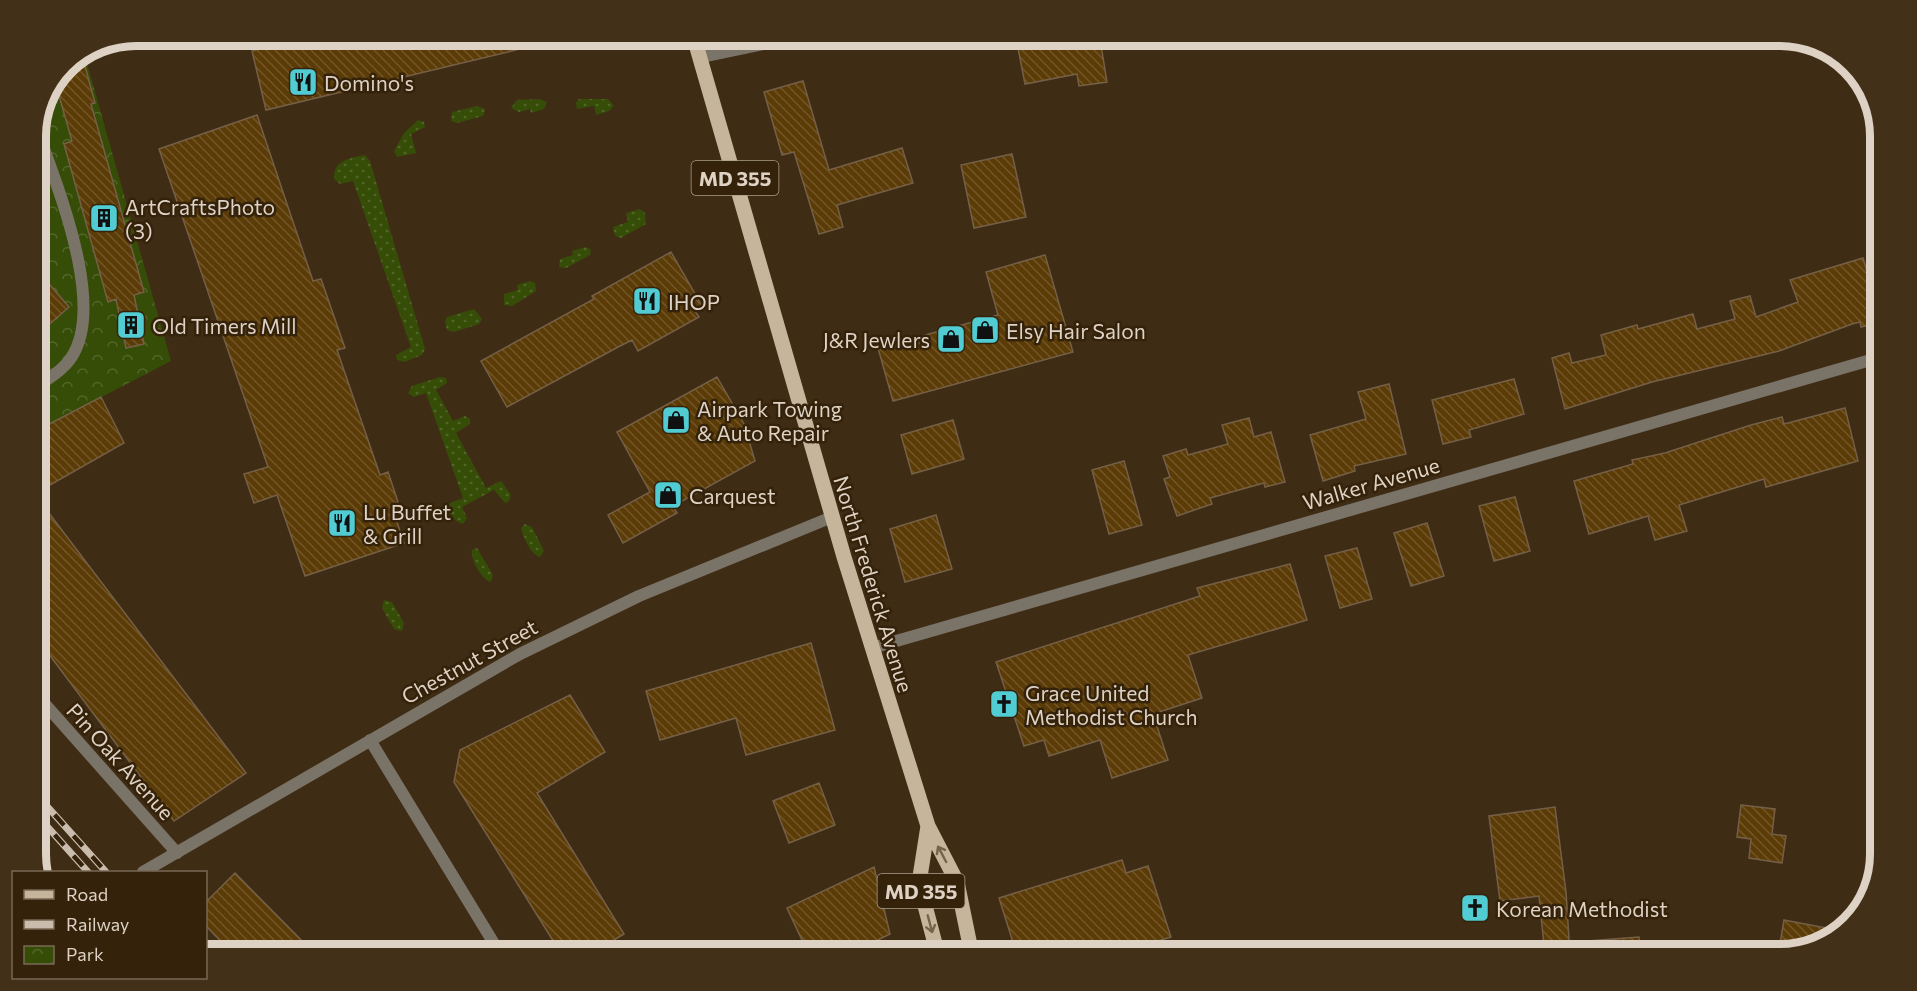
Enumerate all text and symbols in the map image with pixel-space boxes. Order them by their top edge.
restaurant icon: Domino's [287,66,319,98]
place label: Domino's [324,70,414,95]
road number: MD 355 [692,161,778,195]
place label: ArtCraftsPhoto (3) [125,194,275,243]
building icon: ArtCraftsPhoto (3) [88,202,120,234]
restaurant icon: IHOP [631,285,663,317]
place label: IHOP [668,289,720,314]
building icon: Old Timers Mill [115,309,147,341]
place label: Old Timers Mill [152,313,297,338]
shop icon: Elsy Hair Salon [969,314,1001,346]
place label: Elsy Hair Salon [1006,318,1146,343]
shop icon: J&R Jewlers [935,323,967,355]
place label: J&R Jewlers [823,327,930,352]
place label: Airpark Towing & Auto Repair [697,396,842,445]
shop icon: Airpark Towing & Auto Repair [660,404,692,436]
street label: Walker Avenue [1300,452,1442,514]
street label: North Frederick Avenue [829,473,919,695]
shop icon: Carquest [652,479,684,511]
place label: Carquest [689,483,776,508]
place label: Lu Buffet & Grill [363,499,451,548]
restaurant icon: Lu Buffet & Grill [326,507,358,539]
street label: Chestnut Street [397,613,541,709]
place label: Grace United Methodist Church [1025,680,1197,729]
church icon: Grace United Methodist Church [988,688,1020,720]
street label: Pin Oak Avenue [62,698,180,824]
one-way arrow [936,845,947,863]
legend [12,871,207,979]
road number: MD 355 [878,874,964,908]
text: Road [66,883,108,905]
church icon: Korean Methodist [1459,892,1491,924]
place label: Korean Methodist [1496,896,1668,921]
text: Railway [66,913,129,935]
one-way arrow [925,914,936,933]
text: Park [66,943,104,965]

